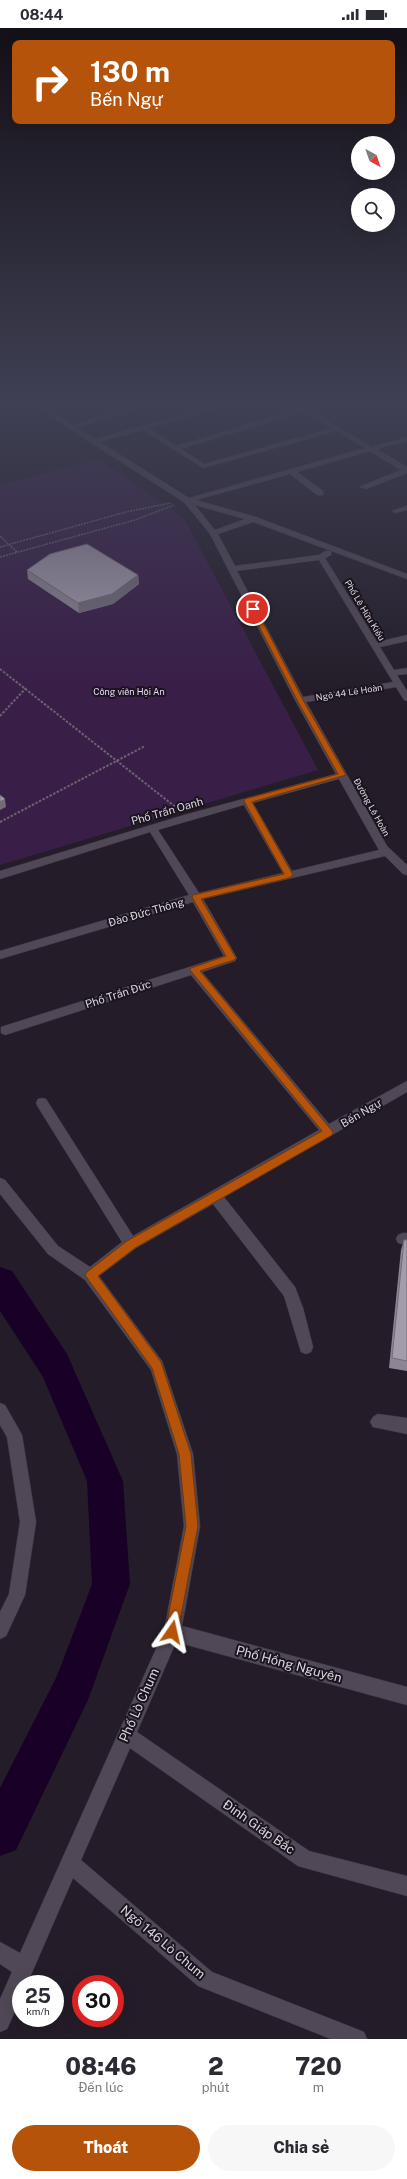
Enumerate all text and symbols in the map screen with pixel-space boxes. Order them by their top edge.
text: 08:44 [20,6,63,23]
text: 130 m [90,55,170,88]
icon: right [24,56,76,108]
text: Bến Ngự [90,89,163,110]
north arrow [351,136,395,180]
map controls [351,136,395,232]
button: search [351,188,395,232]
street label: Phố Lê Hữu Kiều [342,577,388,643]
pin [236,592,270,626]
icon: arrive [242,598,264,620]
street label: Ngõ 44 Lê Hoàn [315,681,383,703]
park label: Công viên Hội An [93,686,165,697]
street label: Đường Lê Hoàn [352,776,392,838]
street label: Phố Trần Oanh [130,795,204,827]
street label: Đào Đức Thông [107,895,185,929]
street label: Phố Trần Đức [84,978,152,1010]
street label: Bến Ngự [339,1096,384,1129]
position arrow [151,1611,193,1653]
street label: Phố Hồng Nguyên [234,1643,344,1685]
street label: Phố Lò Chum [116,1666,162,1744]
street label: Đinh Giáp Bắc [220,1797,298,1857]
street label: Ngõ 146 Lò Chum [118,1902,208,1982]
speed limit sign: 30 [72,1975,124,2027]
text: 25 [25,1984,51,2008]
text: km/h [26,2005,50,2017]
text: 08:46 [65,2052,137,2080]
text: 2 [208,2052,224,2080]
text: 720 [295,2052,342,2080]
text: Đến lúc [78,2080,124,2095]
text: phút [202,2080,230,2095]
text: m [313,2080,324,2095]
button: Thoát [12,2125,200,2171]
button: Chia sẻ [208,2125,395,2171]

